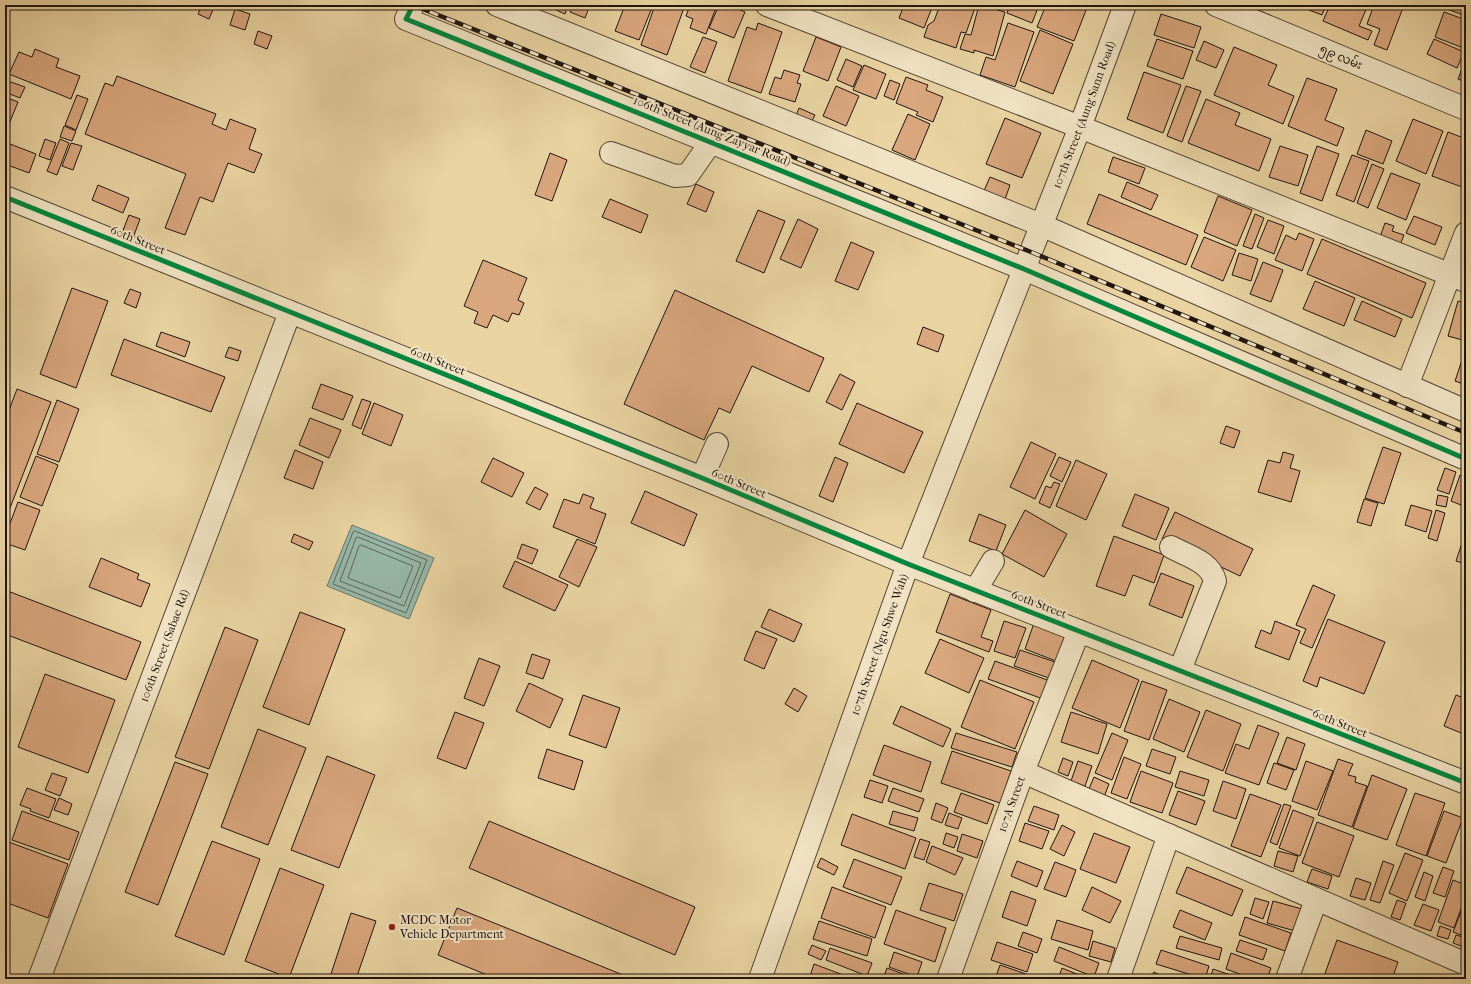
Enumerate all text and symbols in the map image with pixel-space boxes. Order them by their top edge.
street label: 107th Street (Aung Sann Road) [1049,39,1118,191]
street label: ၅၉ လမ်း [1316,40,1365,75]
street label: 106th Street (Aung Zayyar Road) [631,93,793,169]
street label: 60th Street [108,223,168,258]
street label: 60th Street [408,344,468,379]
street label: 60th Street [709,465,769,501]
street label: 107th Street (Ngu Shwe Wah) [848,572,911,717]
street label: 60th Street [1009,587,1069,621]
street label: 106th Street (Sabae Rd) [137,588,192,704]
street label: 60th Street [1310,706,1370,741]
street label: 107A Street [995,773,1028,834]
place label: MCDC Motor Vehicle Department [399,913,505,941]
marker: MCDC Motor Vehicle Department [387,922,397,932]

